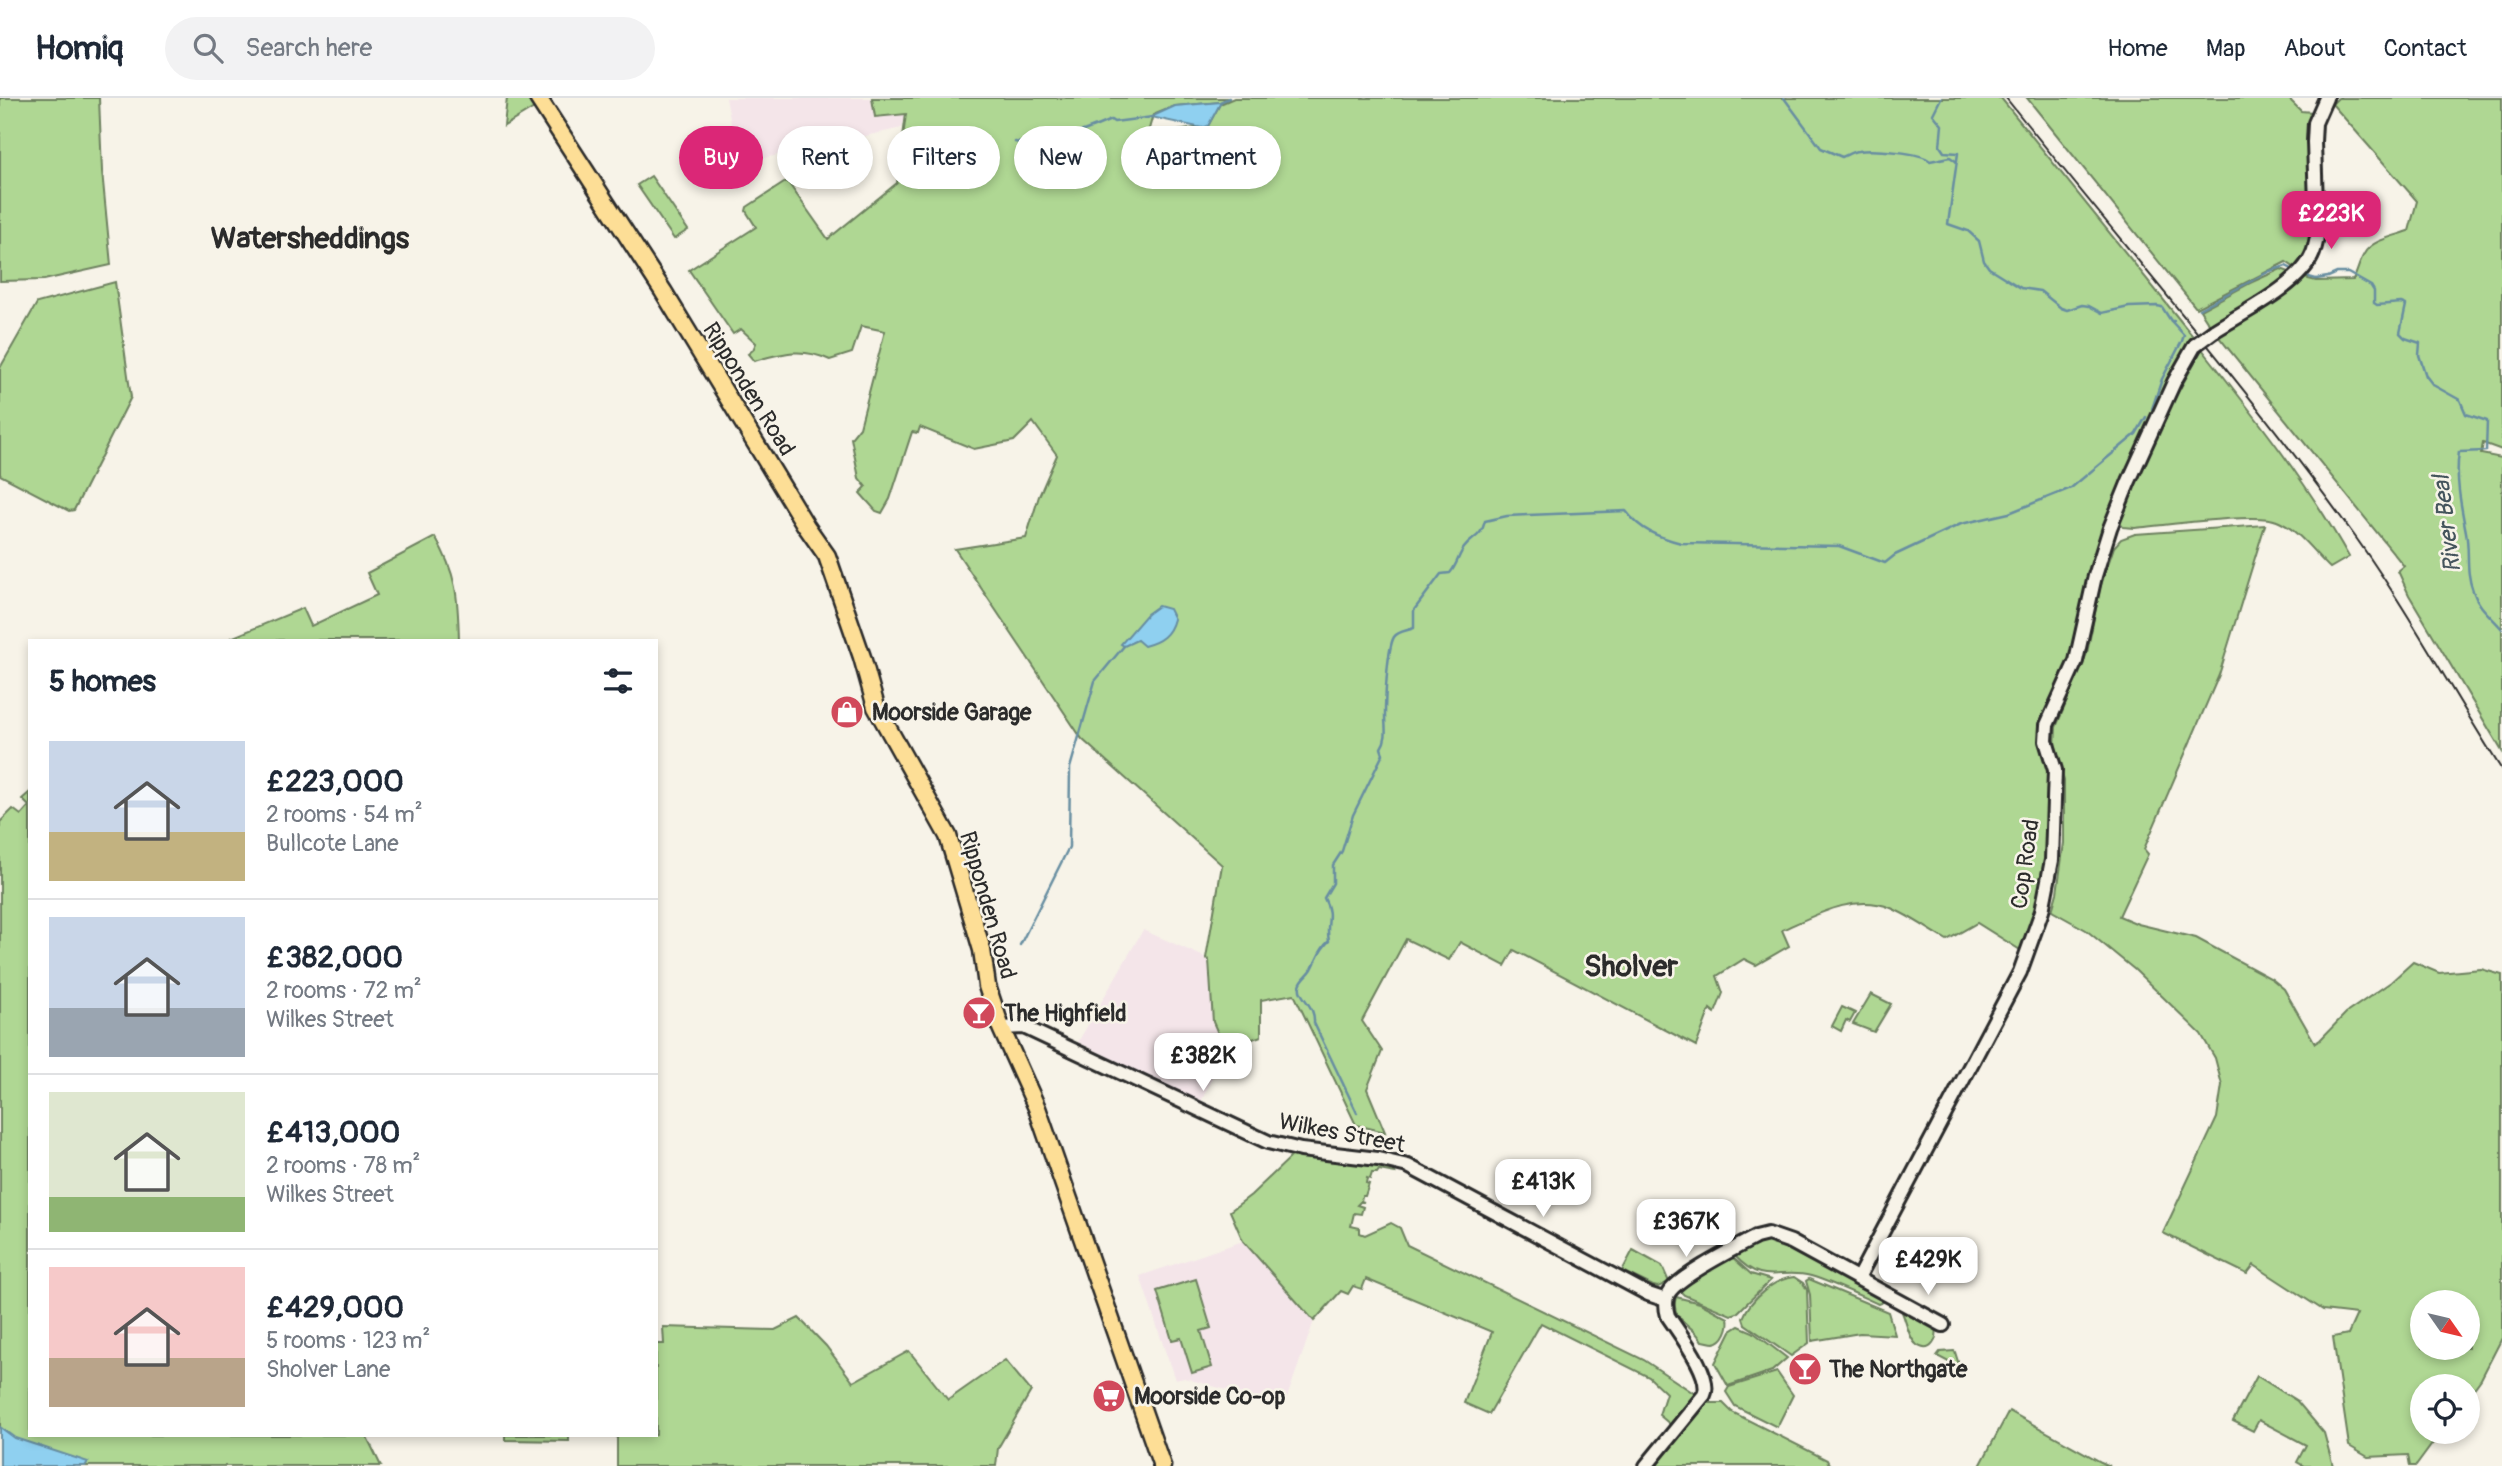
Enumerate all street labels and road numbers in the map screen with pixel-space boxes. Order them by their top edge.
street label: Ripponden Road [696,317,802,461]
street label: Cop Road [2004,817,2046,911]
street label: Ripponden Road [953,828,1023,982]
street label: Wilkes Street [1277,1107,1408,1160]

